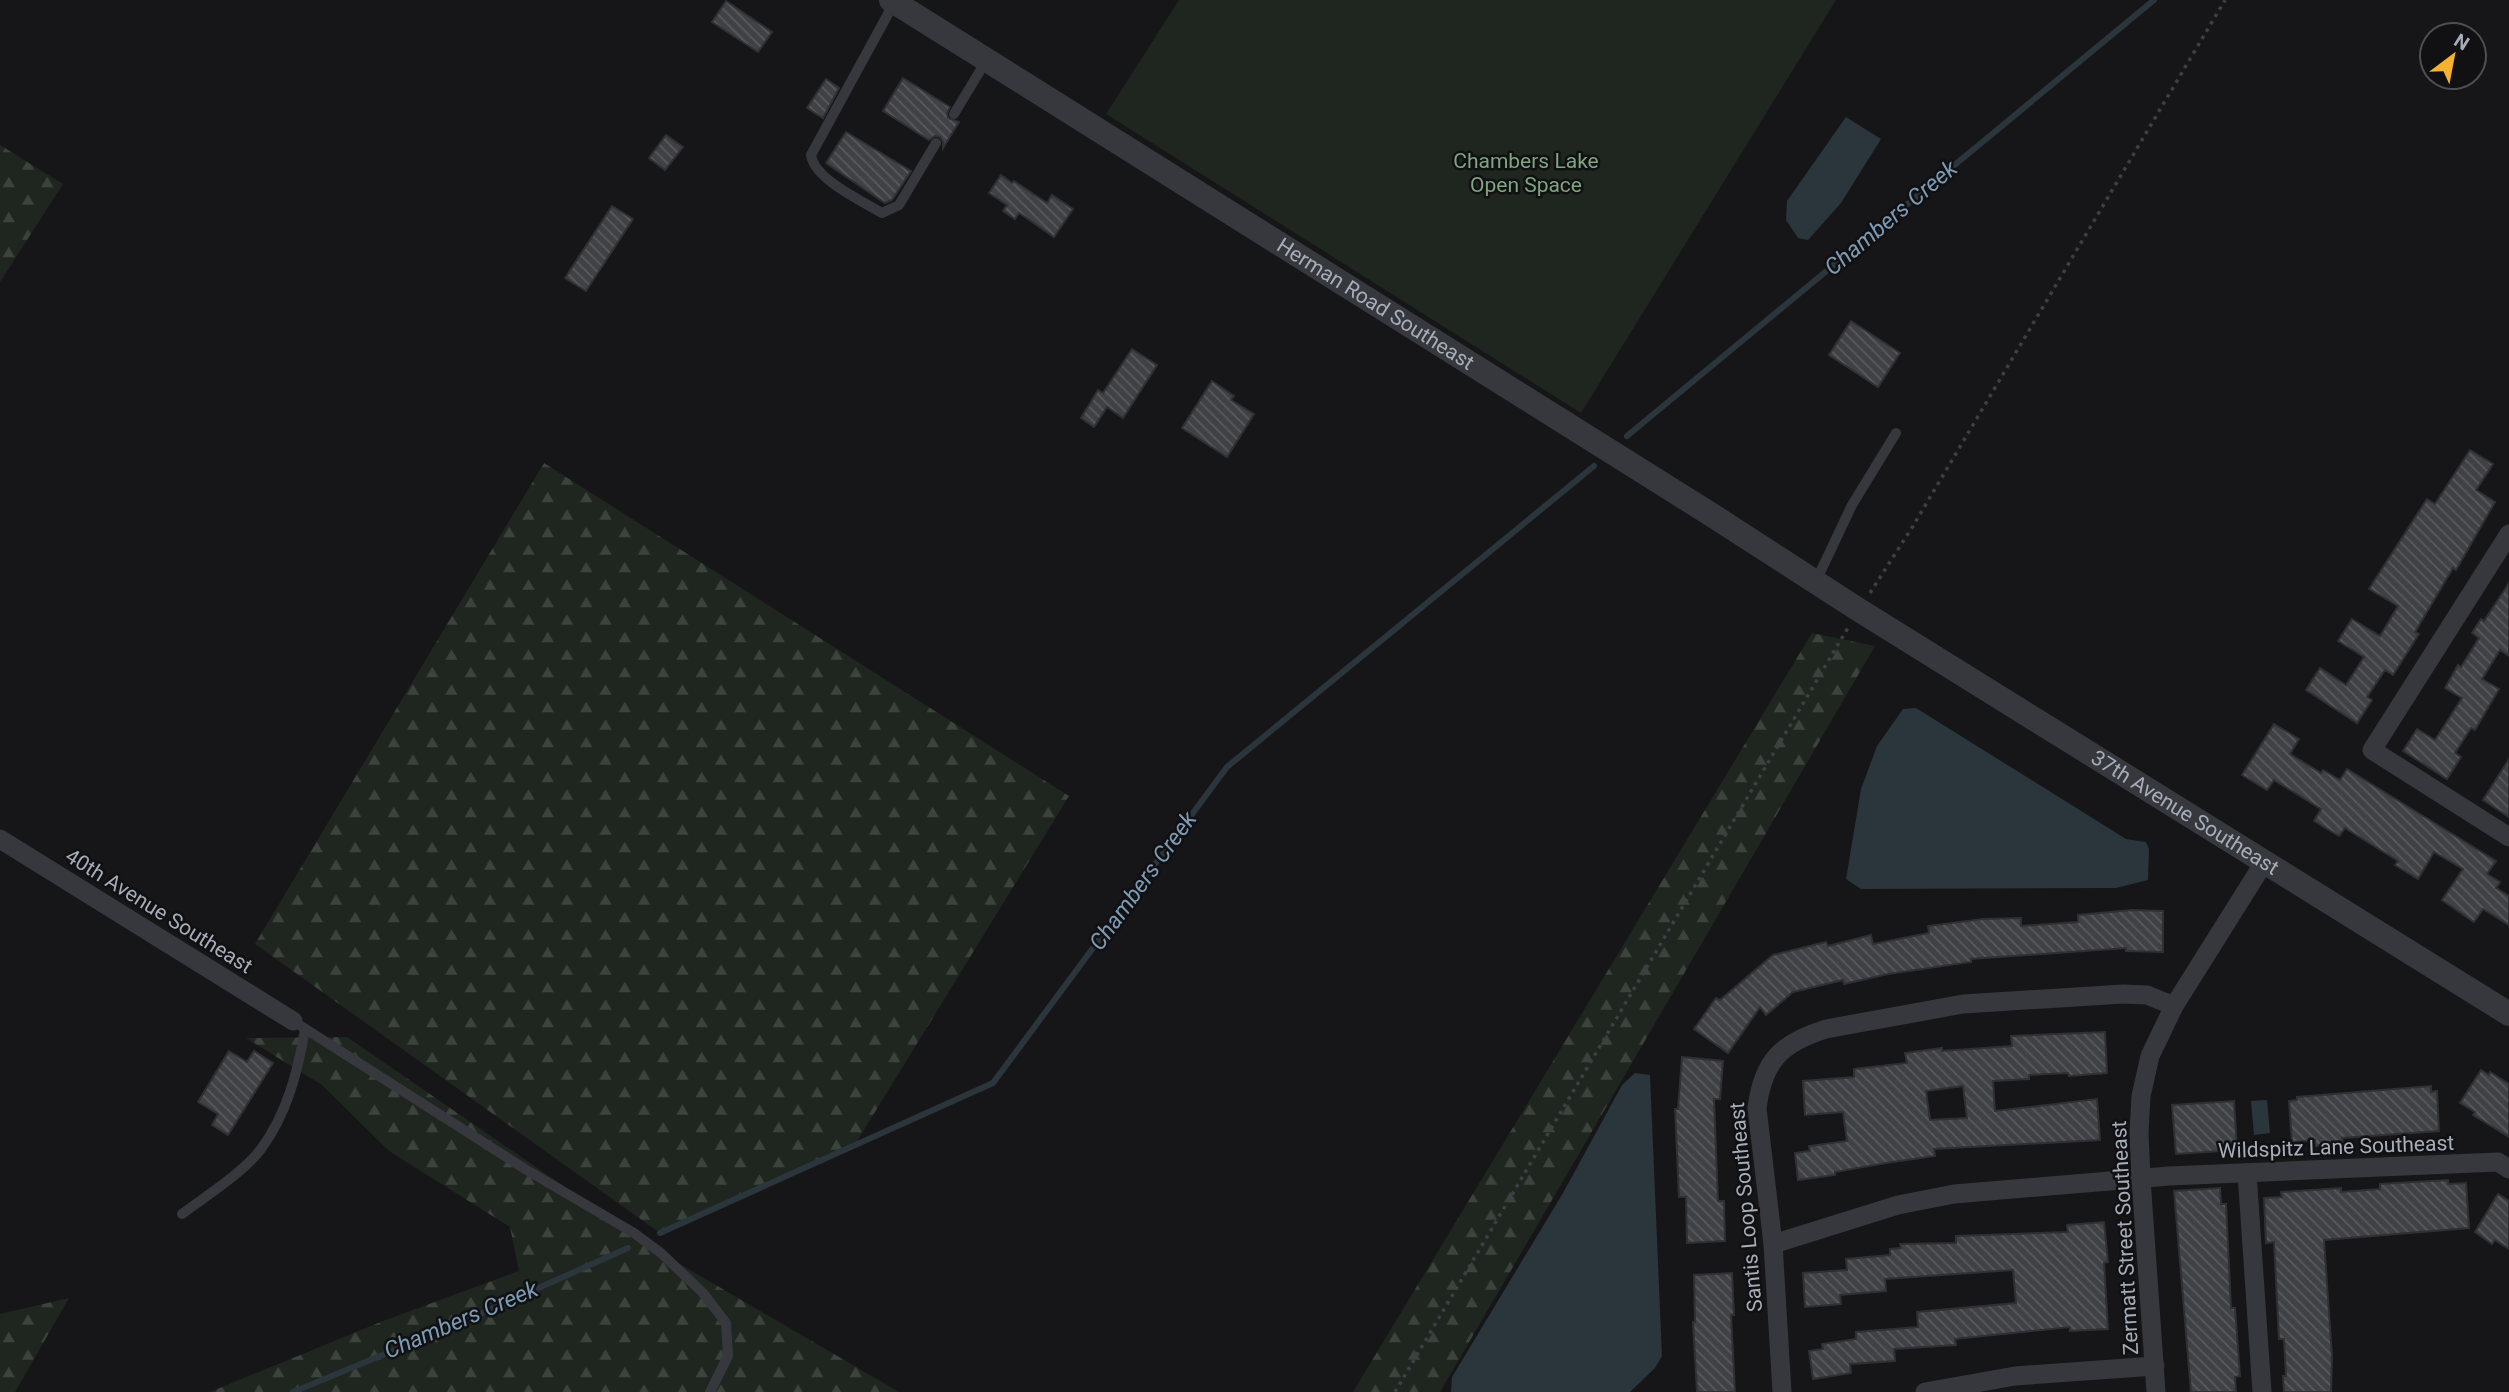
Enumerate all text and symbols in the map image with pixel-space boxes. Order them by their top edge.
north arrow [2418,21,2488,91]
text: N [2450,29,2474,55]
park label: Chambers Lake Open Space [1453,149,1599,197]
water label: Chambers Creek [1819,154,1963,281]
street label: Herman Road Southeast [1273,233,1479,375]
street label: 37th Avenue Southeast [2087,745,2283,880]
water label: Chambers Creek [1084,806,1203,955]
street label: 40th Avenue Southeast [61,844,257,978]
street label: Santis Loop Southeast [1725,1101,1767,1313]
street label: Zermatt Street Southeast [2107,1120,2143,1356]
street label: Wildspitz Lane Southeast [2217,1131,2455,1163]
water label: Chambers Creek [380,1275,543,1365]

